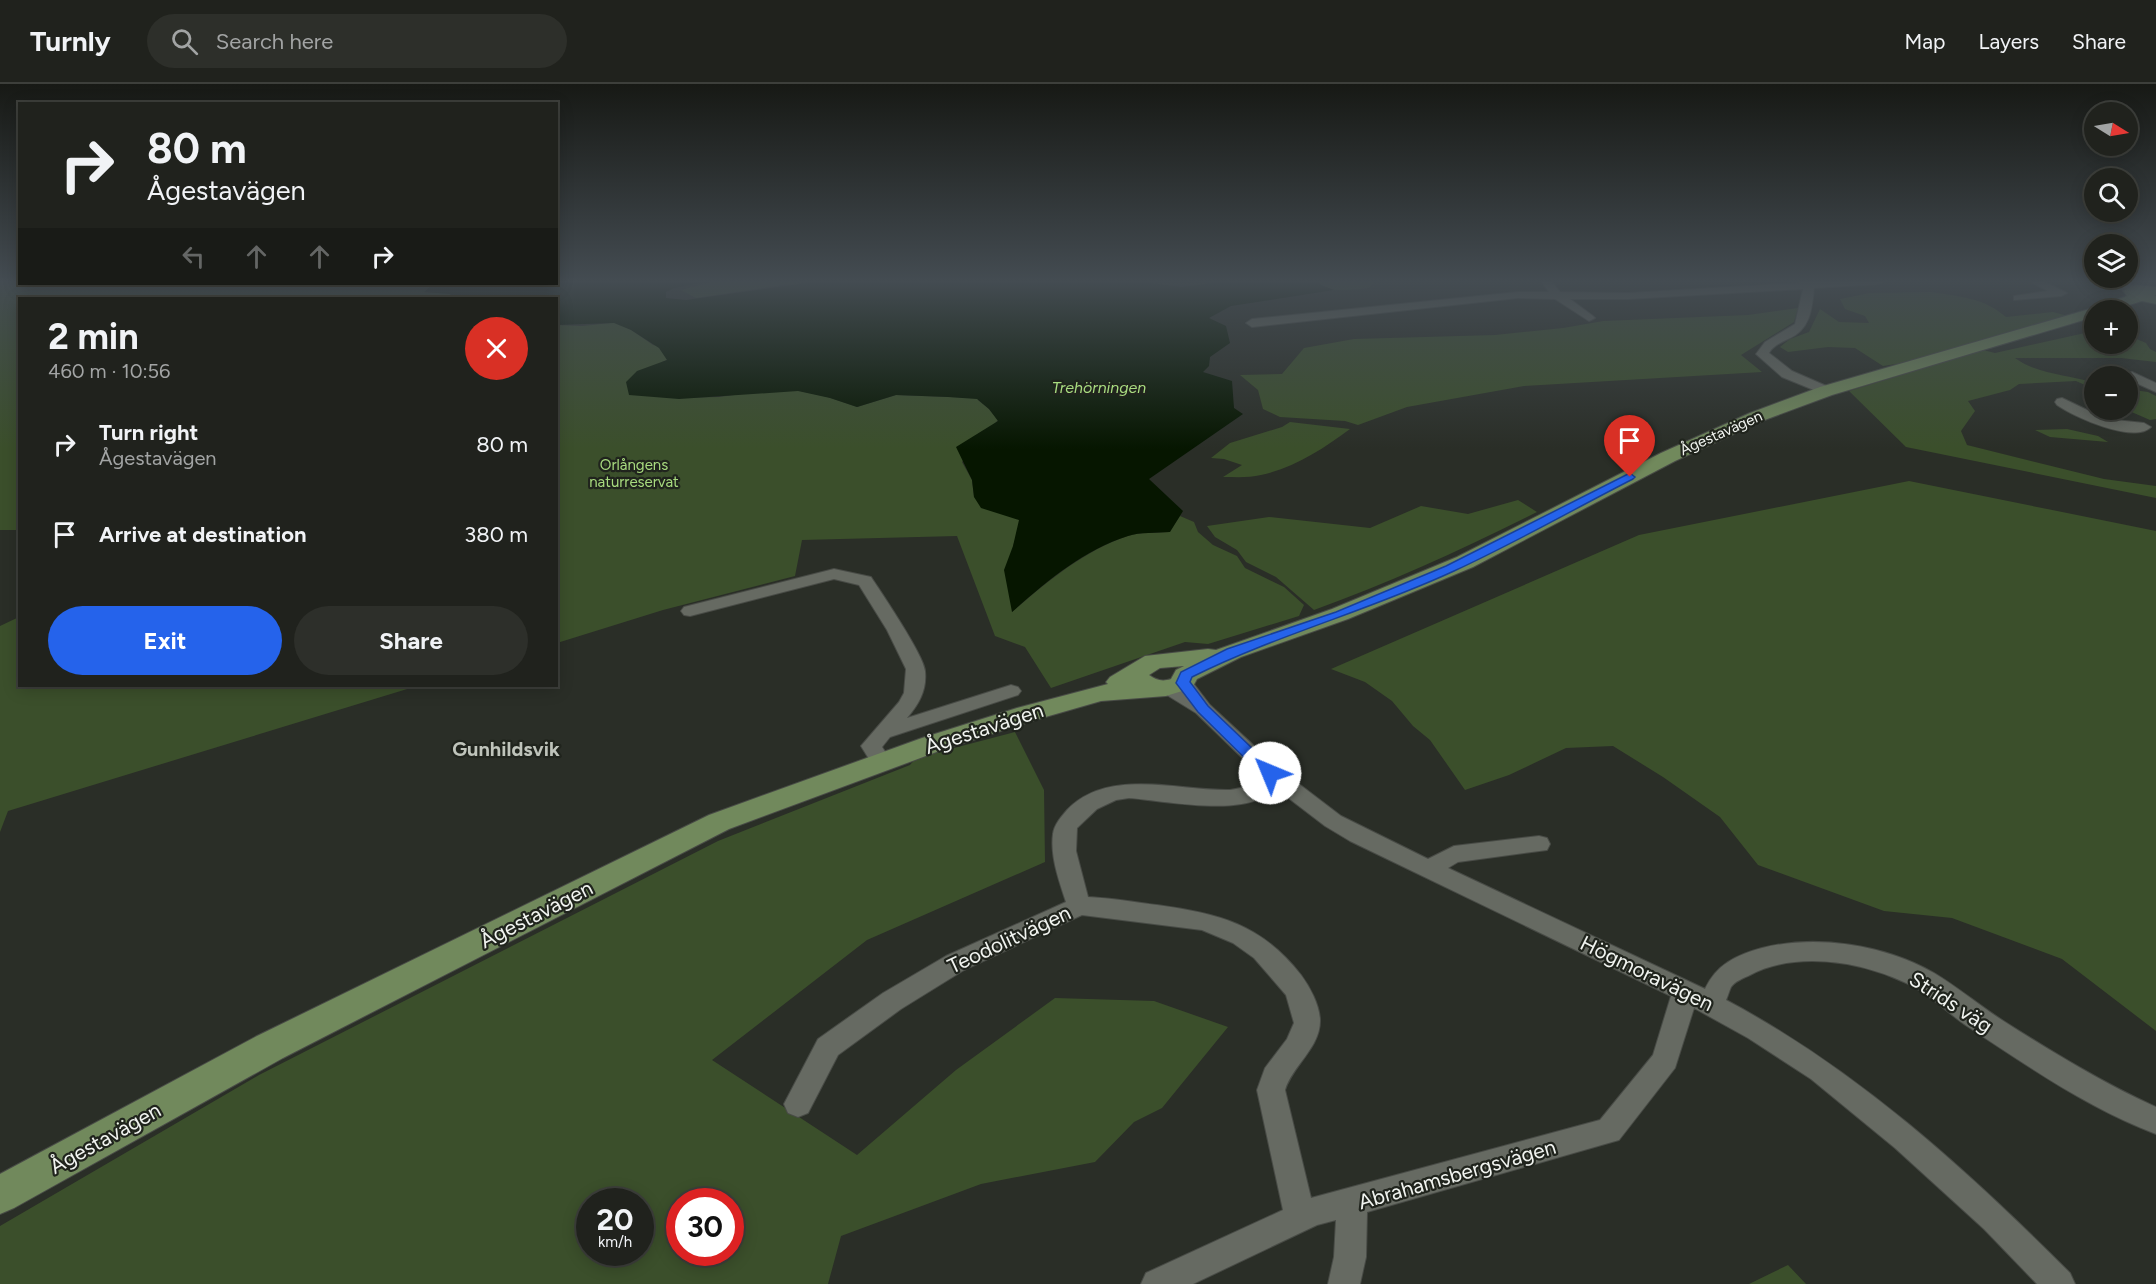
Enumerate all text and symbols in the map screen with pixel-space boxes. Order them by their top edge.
search box [147,14,567,68]
text: Turnly [30,24,111,58]
icon: search [168,25,201,58]
text: Search here [216,28,333,55]
text: Map [1905,29,1945,54]
text: Layers [1978,29,2039,54]
text: Share [2072,29,2126,54]
north arrow [2084,102,2138,156]
map controls [2084,102,2138,420]
text: 80 m [147,123,247,174]
icon: right [48,126,126,204]
button: search [2084,168,2138,222]
text: Ågestavägen [147,174,306,207]
button: layers [2084,234,2138,288]
icon: left [177,240,210,273]
icon: ahead [240,240,273,273]
icon: ahead [303,240,336,273]
icon: right [366,240,399,273]
button: + [2084,300,2138,354]
text: 2 min [48,315,139,358]
button: close [465,317,528,380]
text: 460 m · 10:56 [48,359,170,383]
button: − [2084,366,2138,420]
water label: Trehörningen [1052,378,1146,397]
street label: Ågestavägen [1677,407,1765,459]
pin [1604,415,1655,477]
text: Turn right [99,419,198,446]
icon: arrive [1613,424,1646,457]
icon: right [48,428,81,461]
text: 80 m [476,431,528,458]
text: Ågestavägen [99,446,216,470]
park label: Orlångens naturreservat [589,456,679,491]
icon: arrive [48,518,81,551]
text: Arrive at destination [99,521,307,548]
text: 380 m [464,521,528,548]
button: Exit [48,606,282,675]
button: Share [294,606,528,675]
street label: Ågestavägen [921,697,1047,759]
district label: Gunhildsvik [452,737,560,761]
position arrow [1238,741,1302,805]
street label: Ågestavägen [475,875,597,953]
street label: Teodolitvägen [943,900,1075,978]
street label: Högmoravägen [1576,930,1718,1016]
street label: Strids väg [1905,966,1997,1038]
street label: Ågestavägen [45,1097,165,1179]
street label: Abrahamsbergsvägen [1355,1134,1559,1214]
speed limit sign: 30 [666,1188,744,1266]
text: 20 [597,1201,633,1238]
text: km/h [598,1233,632,1251]

